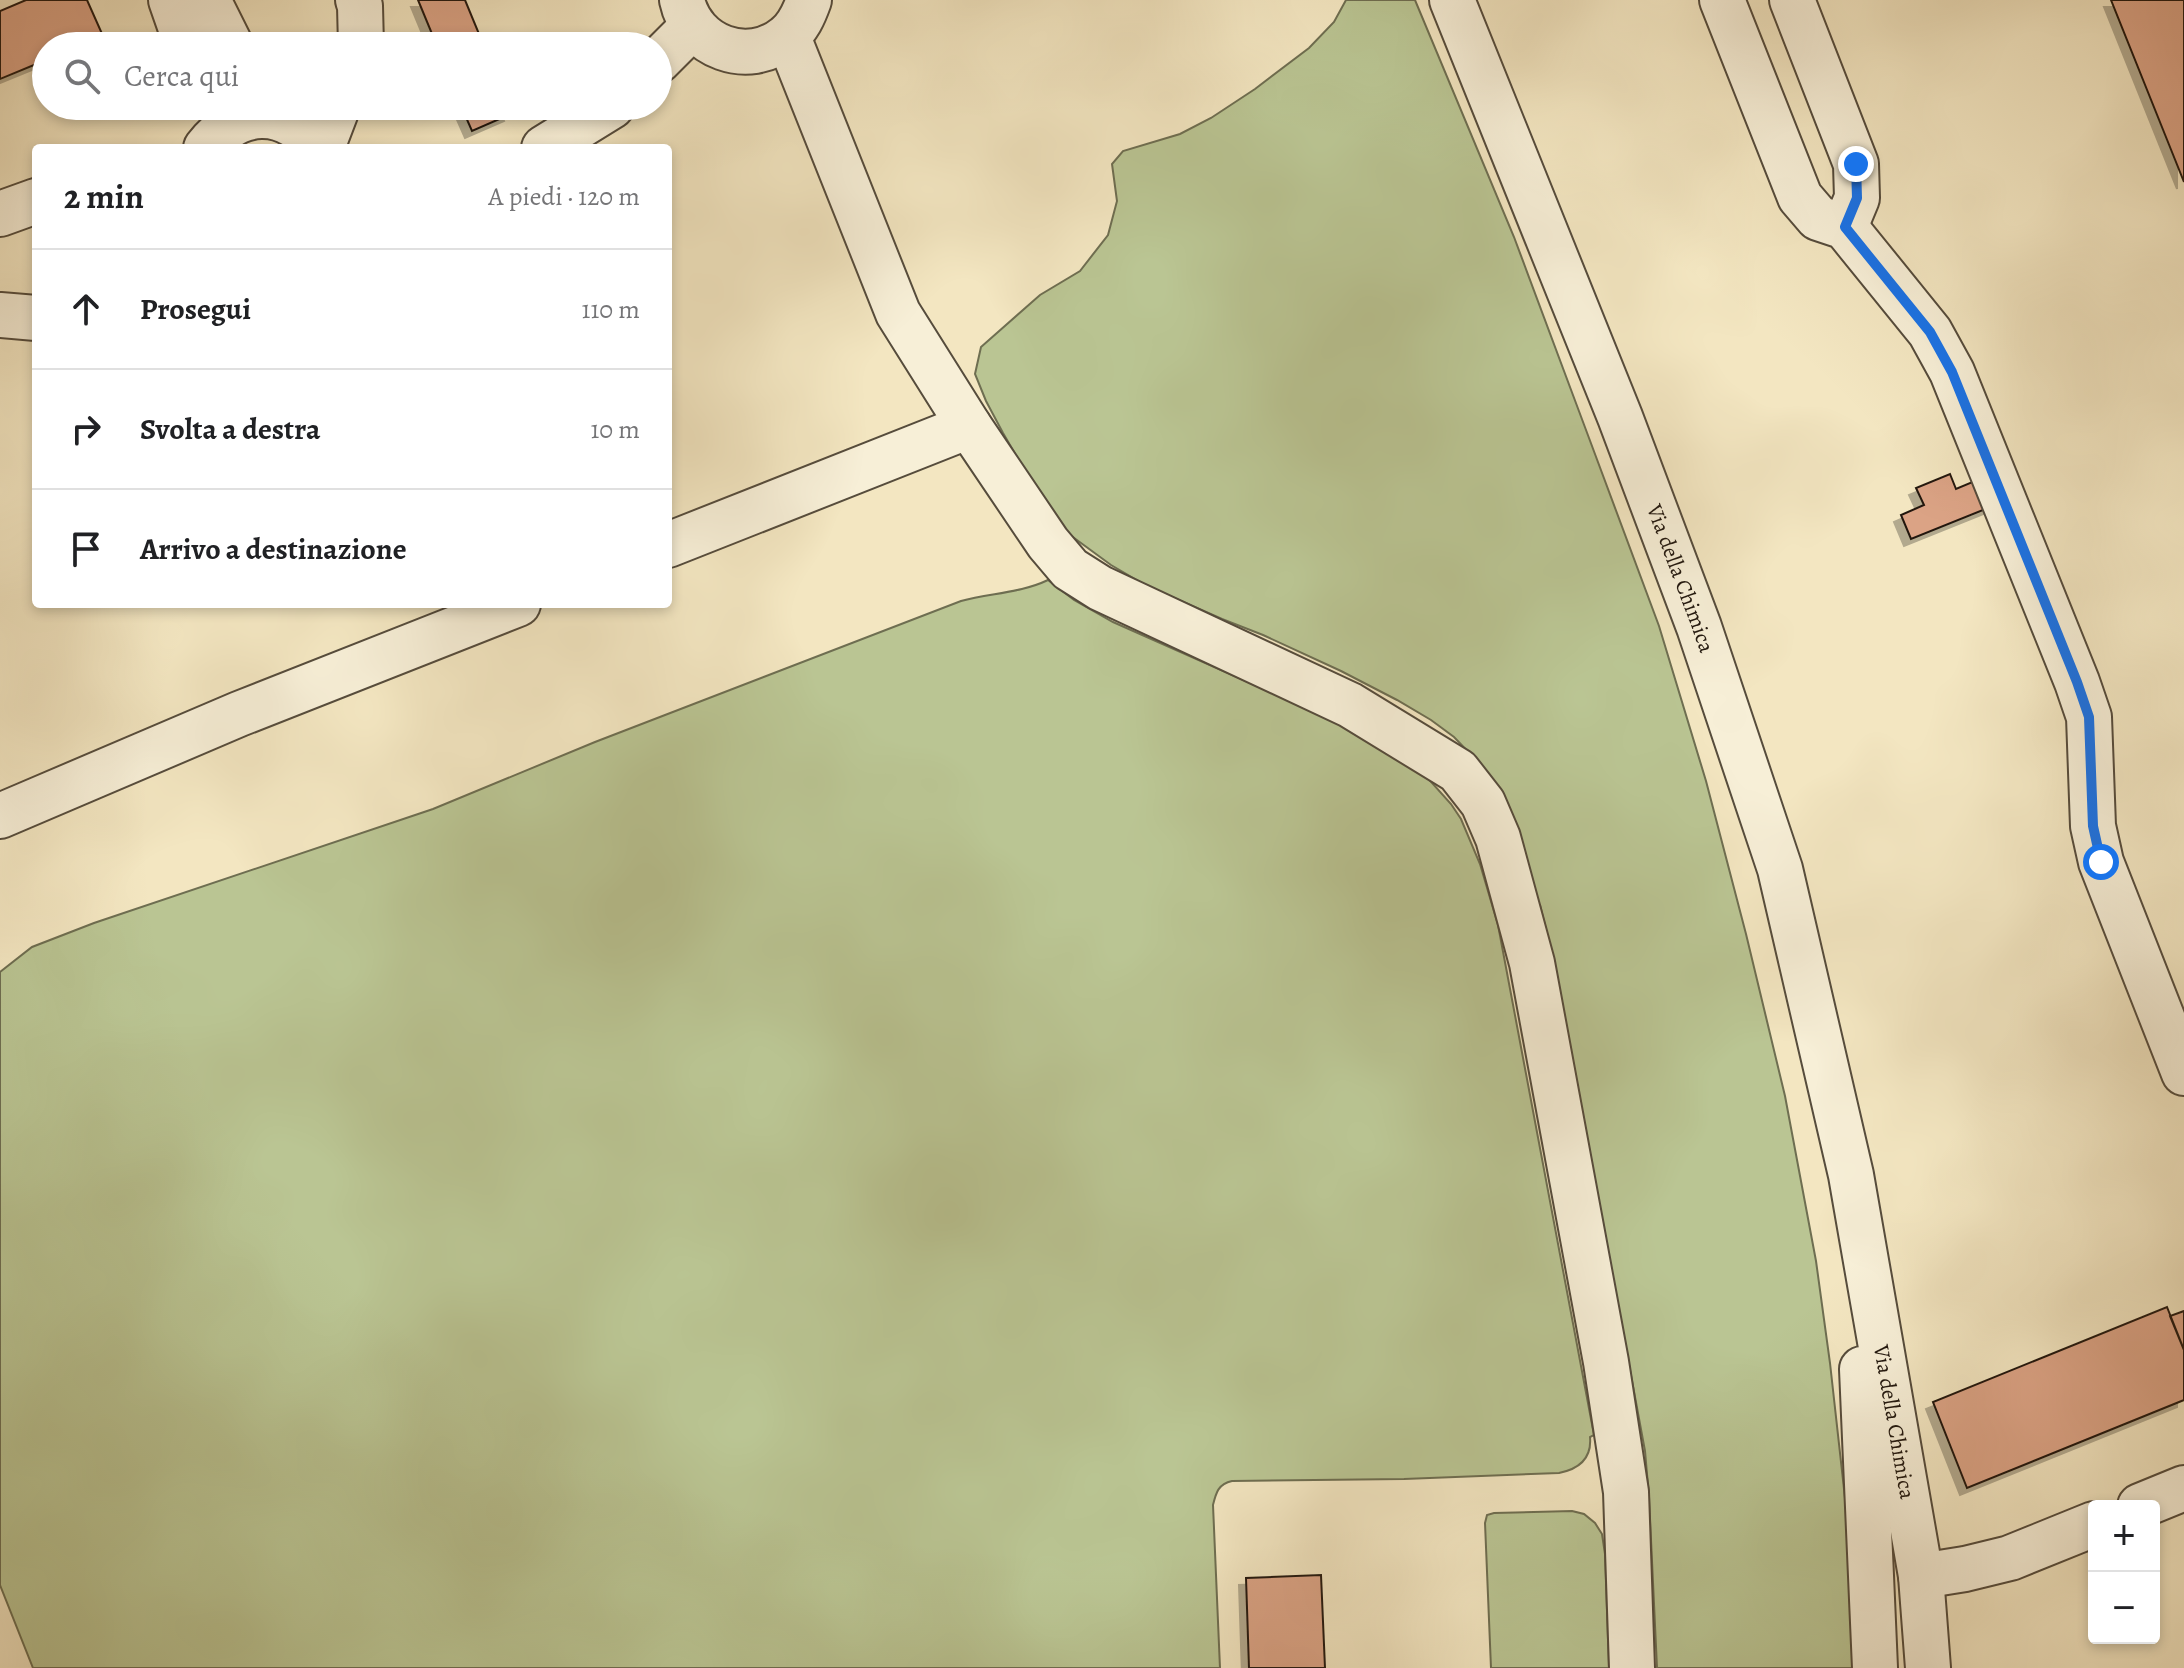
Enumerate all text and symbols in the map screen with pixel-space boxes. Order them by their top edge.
search box [32,32,672,120]
icon: search [60,54,104,98]
text: Cerca qui [124,56,239,96]
route end [1838,146,1874,182]
text: 2 min [64,173,144,220]
text: A piedi · 120 m [488,179,640,214]
icon: ahead [64,287,108,331]
text: Prosegui [140,289,251,329]
text: 110 m [582,292,640,327]
icon: right [64,407,108,451]
text: Svolta a destra [140,409,321,449]
text: 10 m [590,412,640,447]
street label: Via della Chimica [1639,499,1722,657]
icon: arrive [64,527,108,571]
text: Arrivo a destinazione [140,529,407,569]
route start [2083,844,2119,880]
street label: Via della Chimica [1866,1342,1922,1502]
map controls [2088,1500,2160,1644]
button: + [2088,1500,2160,1572]
button: − [2088,1572,2160,1644]

